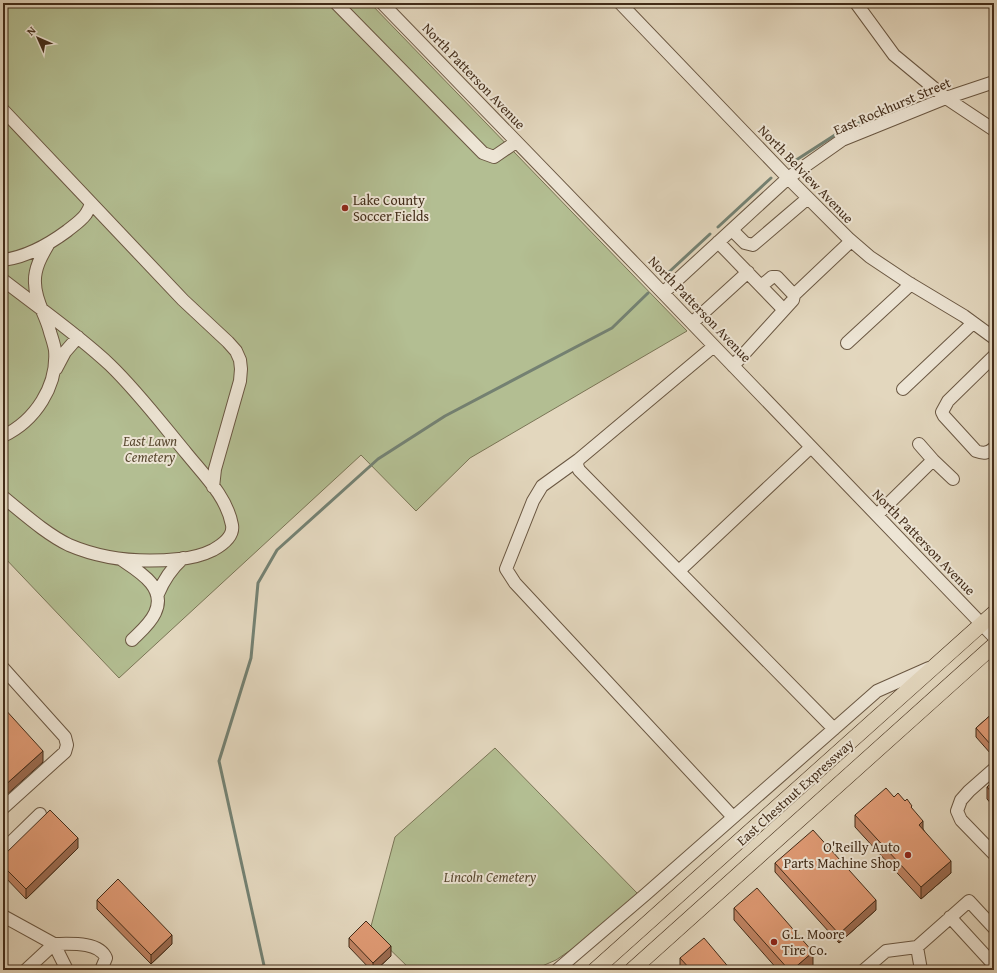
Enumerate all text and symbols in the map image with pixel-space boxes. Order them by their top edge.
north arrow [18,18,58,58]
street label: North Patterson Avenue [418,18,530,134]
text: N [23,22,40,39]
street label: East Rockhurst Street [830,72,954,140]
street label: North Belview Avenue [754,120,859,228]
place label: Lake County Soccer Fields [353,190,429,226]
marker: Lake County Soccer Fields [340,203,350,213]
street label: North Patterson Avenue [644,251,756,367]
park label: East Lawn Cemetery [122,431,177,467]
street label: North Patterson Avenue [868,484,980,600]
street label: East Chestnut Expressway [732,734,858,850]
place label: O'Reilly Auto Parts Machine Shop [784,837,900,873]
marker: O'Reilly Auto Parts Machine Shop [903,850,913,860]
park label: Lincoln Cemetery [443,867,537,887]
place label: G.L. Moore Tire Co. [782,924,845,960]
marker: G.L. Moore Tire Co. [769,937,779,947]

